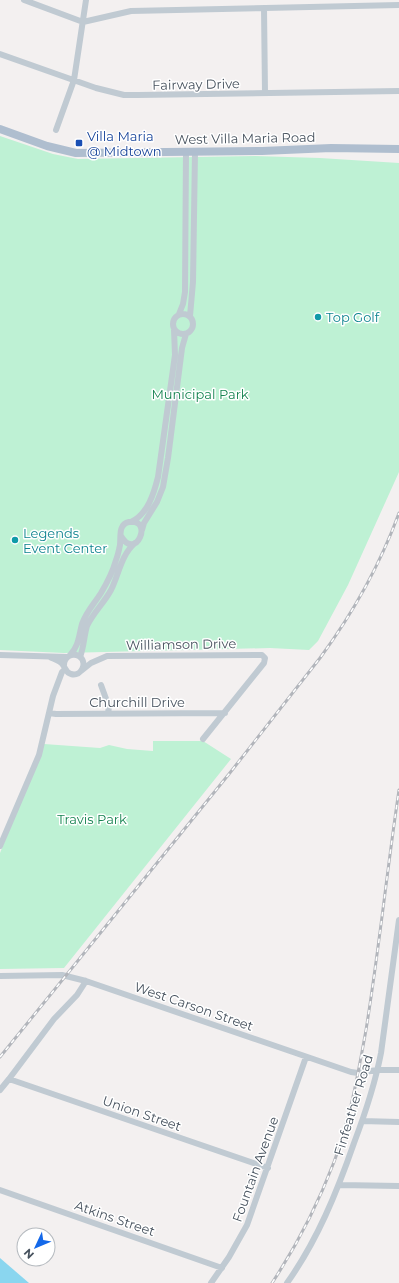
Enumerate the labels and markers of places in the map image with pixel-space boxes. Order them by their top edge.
place label: Villa Maria @ Midtown [87,128,162,159]
marker: Villa Maria @ Midtown [74,138,84,148]
place label: Top Golf [326,309,380,325]
marker: Top Golf [313,312,323,322]
place label: Legends Event Center [23,525,107,556]
marker: Legends Event Center [10,535,20,545]

